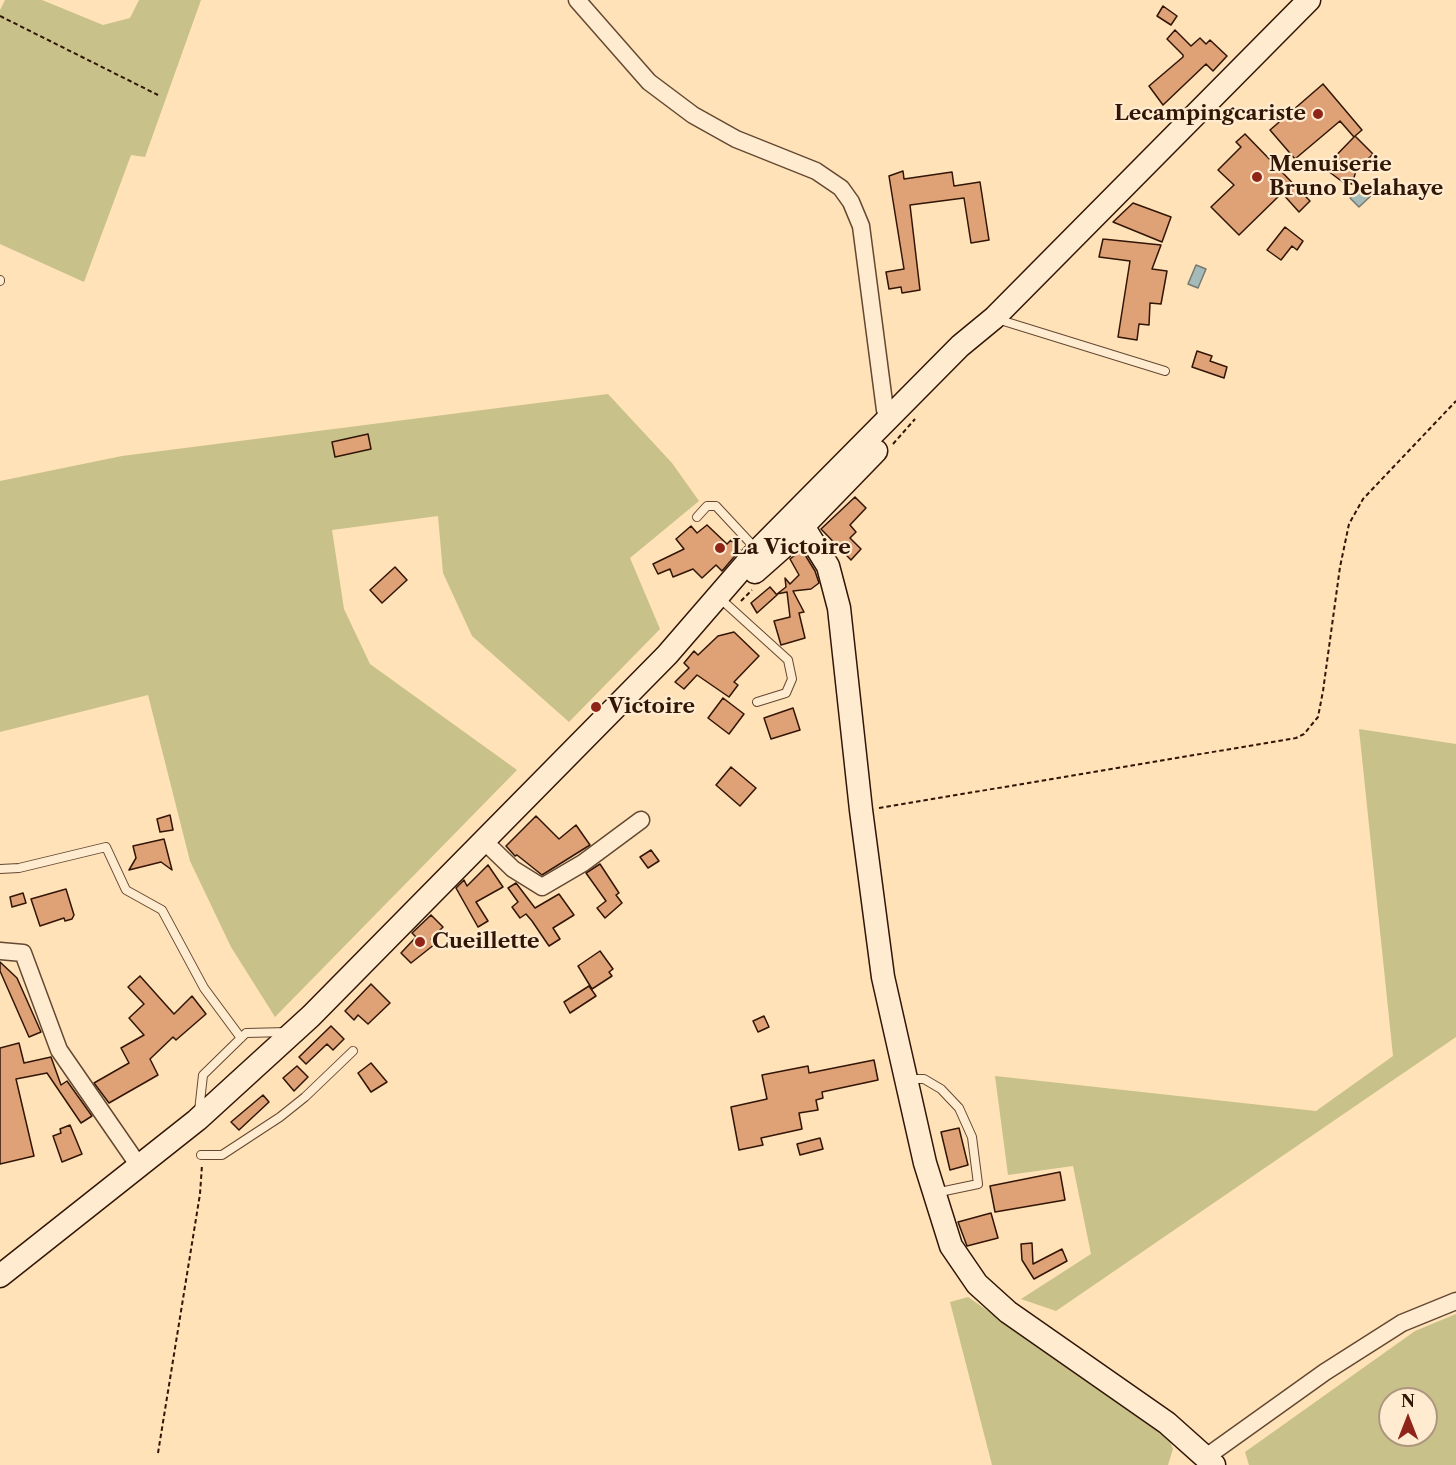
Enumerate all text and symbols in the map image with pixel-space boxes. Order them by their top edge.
place label: Lecampingcariste [1114,101,1306,127]
marker: Lecampingcariste [1311,107,1325,121]
place label: Menuiserie Bruno Delahaye [1269,152,1443,202]
marker: Menuiserie Bruno Delahaye [1250,170,1264,184]
place label: La Victoire [732,535,851,561]
marker: La Victoire [713,541,727,555]
place label: Victoire [608,694,695,720]
marker: Victoire [589,700,603,714]
place label: Cueillette [432,929,540,955]
marker: Cueillette [413,935,427,949]
north arrow [1378,1387,1438,1447]
text: N [1401,1391,1415,1411]

